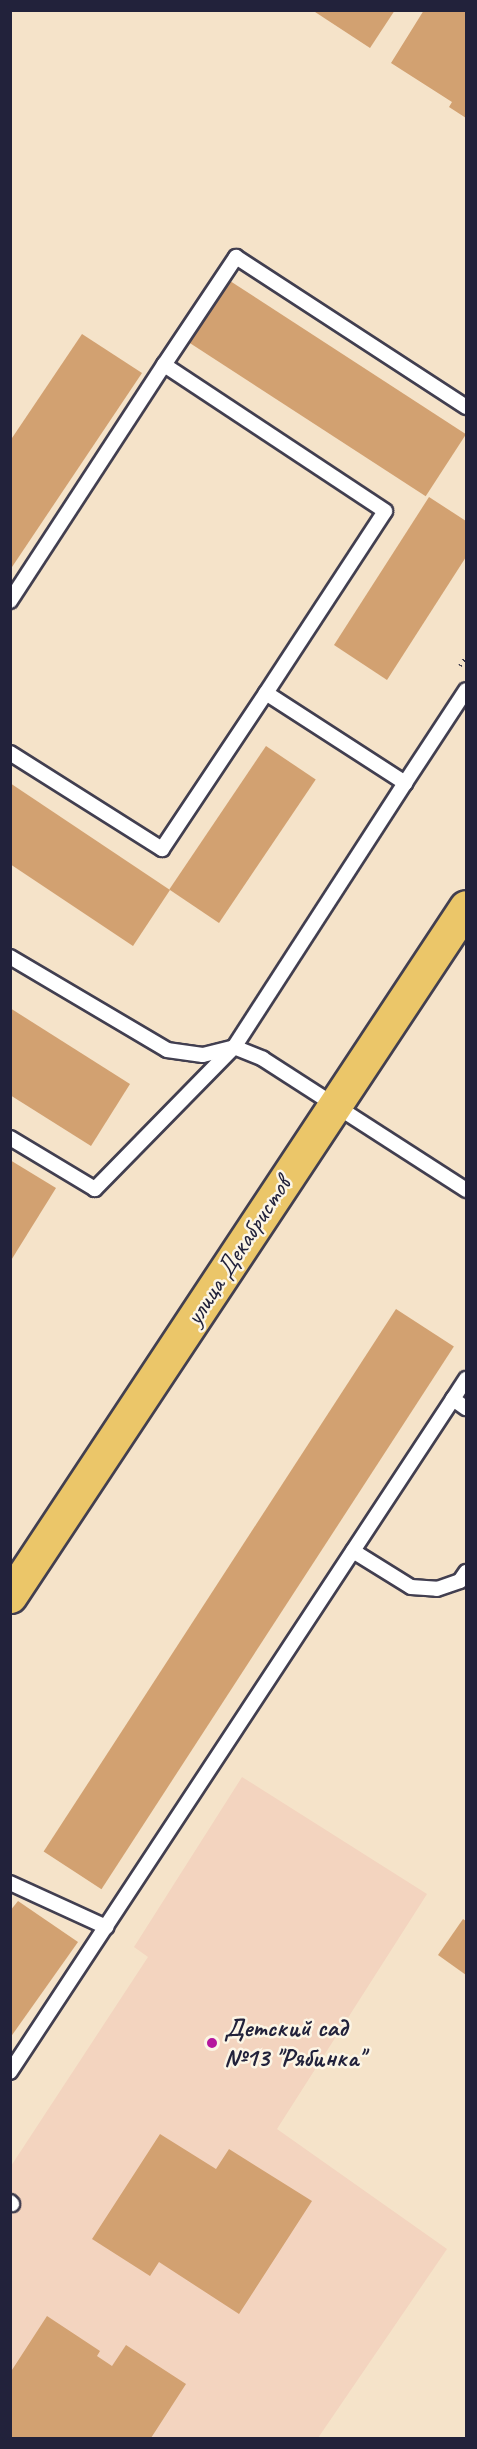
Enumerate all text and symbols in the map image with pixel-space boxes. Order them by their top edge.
street label: улица Декабристов [178,1170,298,1332]
place label: Детский сад №13 "Рябинка" [224,2012,364,2074]
marker: Детский сад №13 "Рябинка" [205,2036,219,2050]

